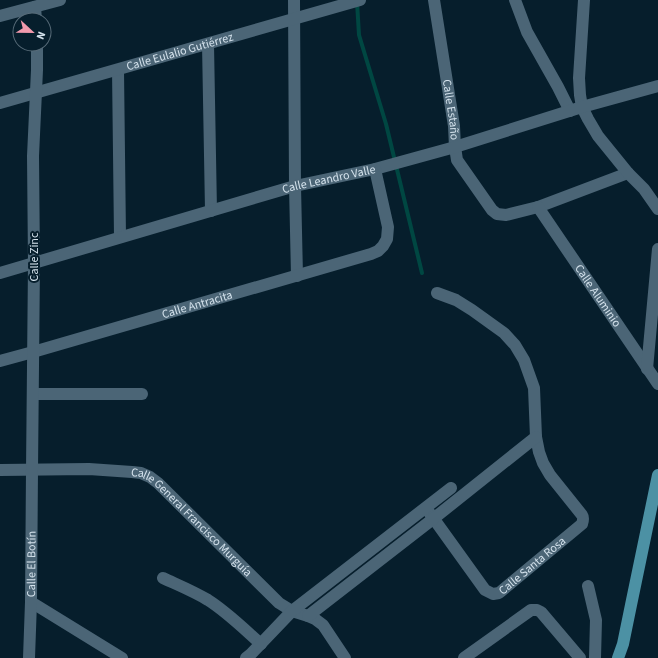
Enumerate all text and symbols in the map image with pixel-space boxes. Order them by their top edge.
north arrow [12,12,52,52]
street label: Calle Eulalio Gutiérrez [124,28,235,75]
text: N [32,29,49,42]
street label: Calle Estaño [438,78,463,141]
street label: Calle Leandro Valle [280,161,377,198]
street label: Calle Zinc [26,232,43,281]
street label: Calle Aluminio [571,261,625,330]
street label: Calle Antracita [160,286,234,323]
street label: Calle General Francisco Murguía [130,463,256,580]
street label: Calle El Botín [23,531,40,597]
street label: Calle Santa Rosa [495,532,569,599]

